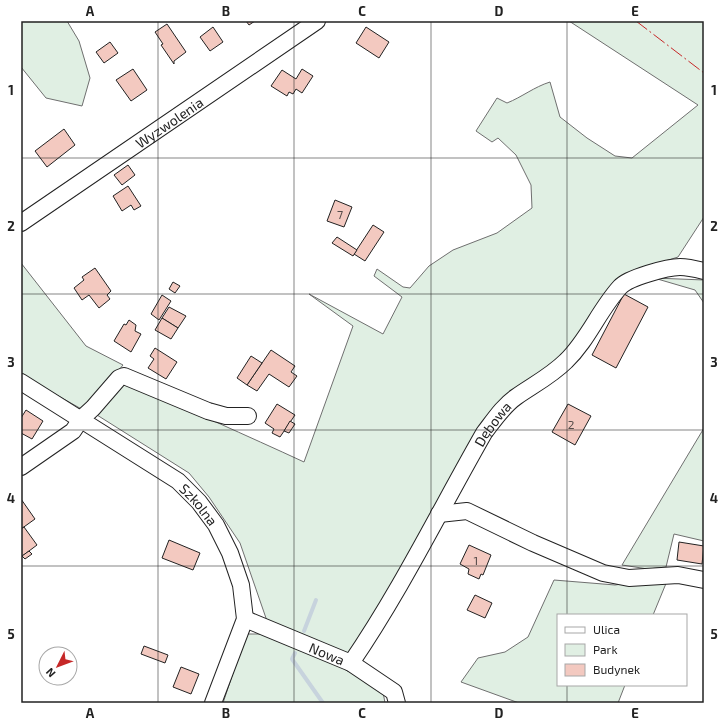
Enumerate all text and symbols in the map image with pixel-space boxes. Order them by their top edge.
text: A [86,3,95,19]
text: B [222,3,230,19]
text: C [358,3,366,19]
text: D [495,3,504,19]
text: E [631,3,639,19]
text: 1 [8,82,14,98]
text: 1 [711,82,717,98]
street label: Wyzwolenia [132,93,206,151]
house number: 7 [337,207,343,221]
text: 2 [7,218,15,234]
text: 2 [710,218,718,234]
text: 3 [7,354,15,370]
text: 3 [710,354,718,370]
street label: Dębowa [470,397,514,449]
house number: 2 [568,417,575,431]
street label: Szkolna [177,480,222,528]
text: 4 [7,490,15,506]
text: 4 [710,490,718,506]
house number: 1 [474,553,478,567]
legend [557,614,687,686]
text: Ulica [593,622,620,636]
text: 5 [7,626,15,642]
text: 5 [710,626,718,642]
street label: Nowa [307,638,348,668]
text: Park [593,642,618,656]
north arrow [38,646,78,686]
text: Budynek [593,662,640,676]
text: N [43,666,58,680]
text: A [86,705,95,721]
text: B [222,705,230,721]
text: C [358,705,366,721]
text: D [495,705,504,721]
text: E [631,705,639,721]

